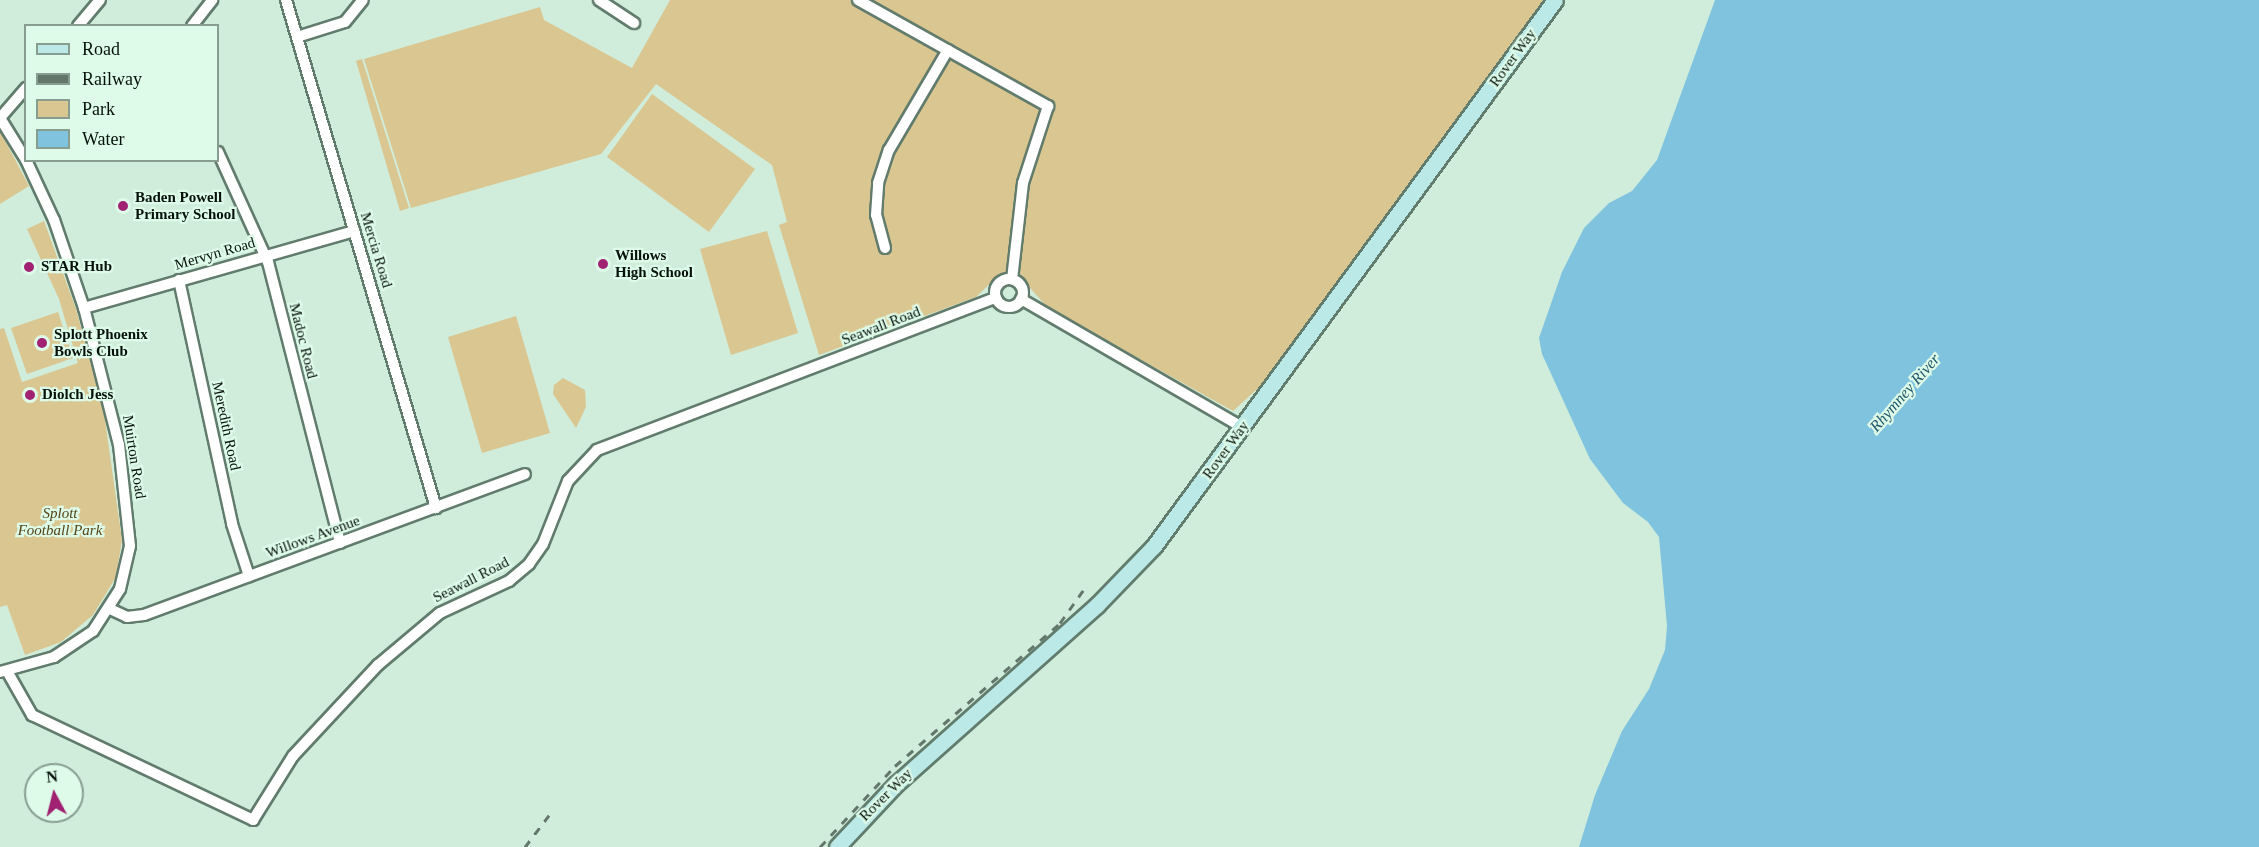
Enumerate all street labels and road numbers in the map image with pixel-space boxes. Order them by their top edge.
street label: Rover Way [1486,25,1540,91]
street label: Mercia Road [356,210,396,290]
street label: Mervyn Road [173,234,257,274]
street label: Madoc Road [285,301,321,381]
street label: Seawall Road [839,303,923,349]
street label: Meredith Road [208,380,244,472]
street label: Muirton Road [118,414,150,500]
street label: Rover Way [1199,417,1253,483]
street label: Willows Avenue [263,512,363,562]
street label: Seawall Road [430,553,512,607]
street label: Rover Way [856,765,916,825]

